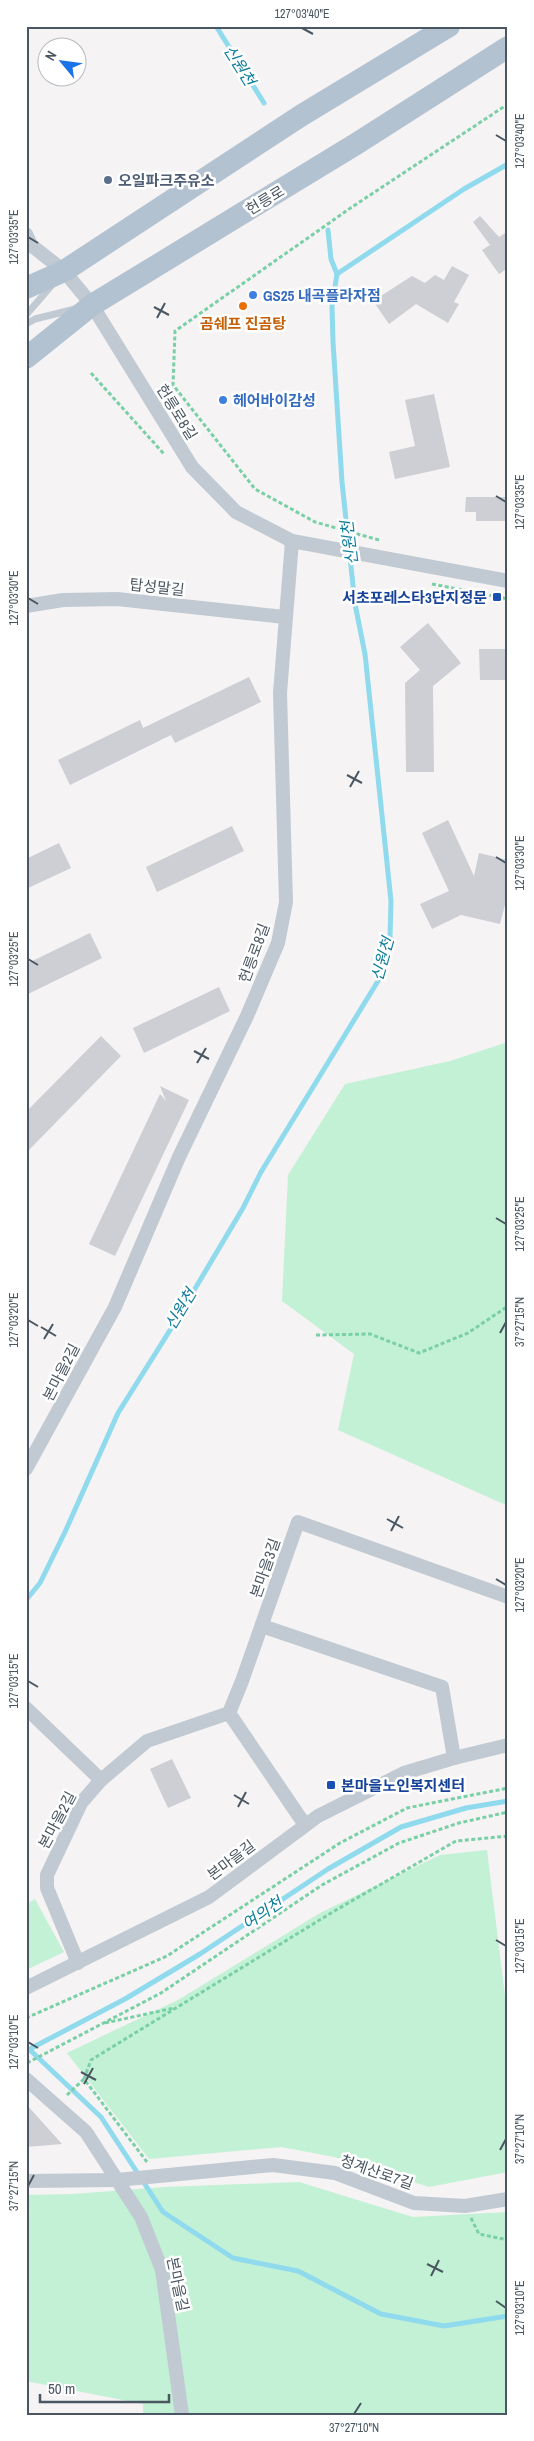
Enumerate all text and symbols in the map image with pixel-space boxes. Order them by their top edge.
text: 127°03'40"E [274,6,330,22]
north arrow [38,38,88,88]
water label: 신원천 [219,40,262,91]
text: N [41,48,61,64]
text: 127°03'40"E [512,113,528,169]
place label: 오일파크주유소 [118,170,215,191]
marker: 오일파크주유소 [102,174,114,186]
street label: 헌릉로 [242,180,288,220]
text: 127°03'35"E [6,209,22,265]
place label: GS25 내곡플라자점 [263,285,381,306]
marker: GS25 내곡플라자점 [247,289,259,301]
marker: 곰쉐프 진곰탕 [237,300,249,312]
place label: 곰쉐프 진곰탕 [200,313,286,334]
street label: 헌릉로8길 [152,380,202,444]
place label: 헤어바이감성 [233,390,316,411]
marker: 헤어바이감성 [217,394,229,406]
text: 127°03'35"E [512,474,528,530]
water label: 신원천 [335,517,363,566]
text: 127°03'30"E [6,570,22,626]
street label: 탑성말길 [128,574,186,600]
place label: 서초포레스타3단지정문 [342,587,487,608]
marker: 서초포레스타3단지정문 [491,591,503,603]
text: 127°03'30"E [512,835,528,891]
street label: 헌릉로8길 [234,920,274,986]
text: 127°03'25"E [6,931,22,987]
water label: 신원천 [365,933,399,983]
text: 127°03'25"E [512,1196,528,1252]
water label: 신원천 [159,1282,202,1334]
text: 127°03'20"E [6,1292,22,1348]
text: 37°27'15"N [512,1297,528,1347]
street label: 본마을2길 [38,1340,84,1404]
street label: 본마을3길 [245,1535,285,1601]
text: 127°03'20"E [512,1557,528,1613]
text: 127°03'15"E [6,1653,22,1709]
place label: 본마을노인복지센터 [341,1775,465,1796]
marker: 본마을노인복지센터 [325,1779,337,1791]
street label: 본마을2길 [33,1788,81,1852]
street label: 본마을길 [203,1835,259,1885]
water label: 여의천 [238,1890,288,1934]
text: 127°03'15"E [512,1918,528,1974]
text: 127°03'10"E [6,2014,22,2070]
text: 37°27'10"N [512,2114,528,2164]
street label: 청계산로7길 [338,2150,416,2194]
text: 37°27'15"N [6,2161,22,2211]
street label: 본마을길 [162,2255,194,2313]
text: 127°03'10"E [512,2280,528,2336]
scale bar [40,2371,169,2403]
text: 50 m [48,2378,75,2399]
text: 37°27'10"N [329,2420,379,2436]

